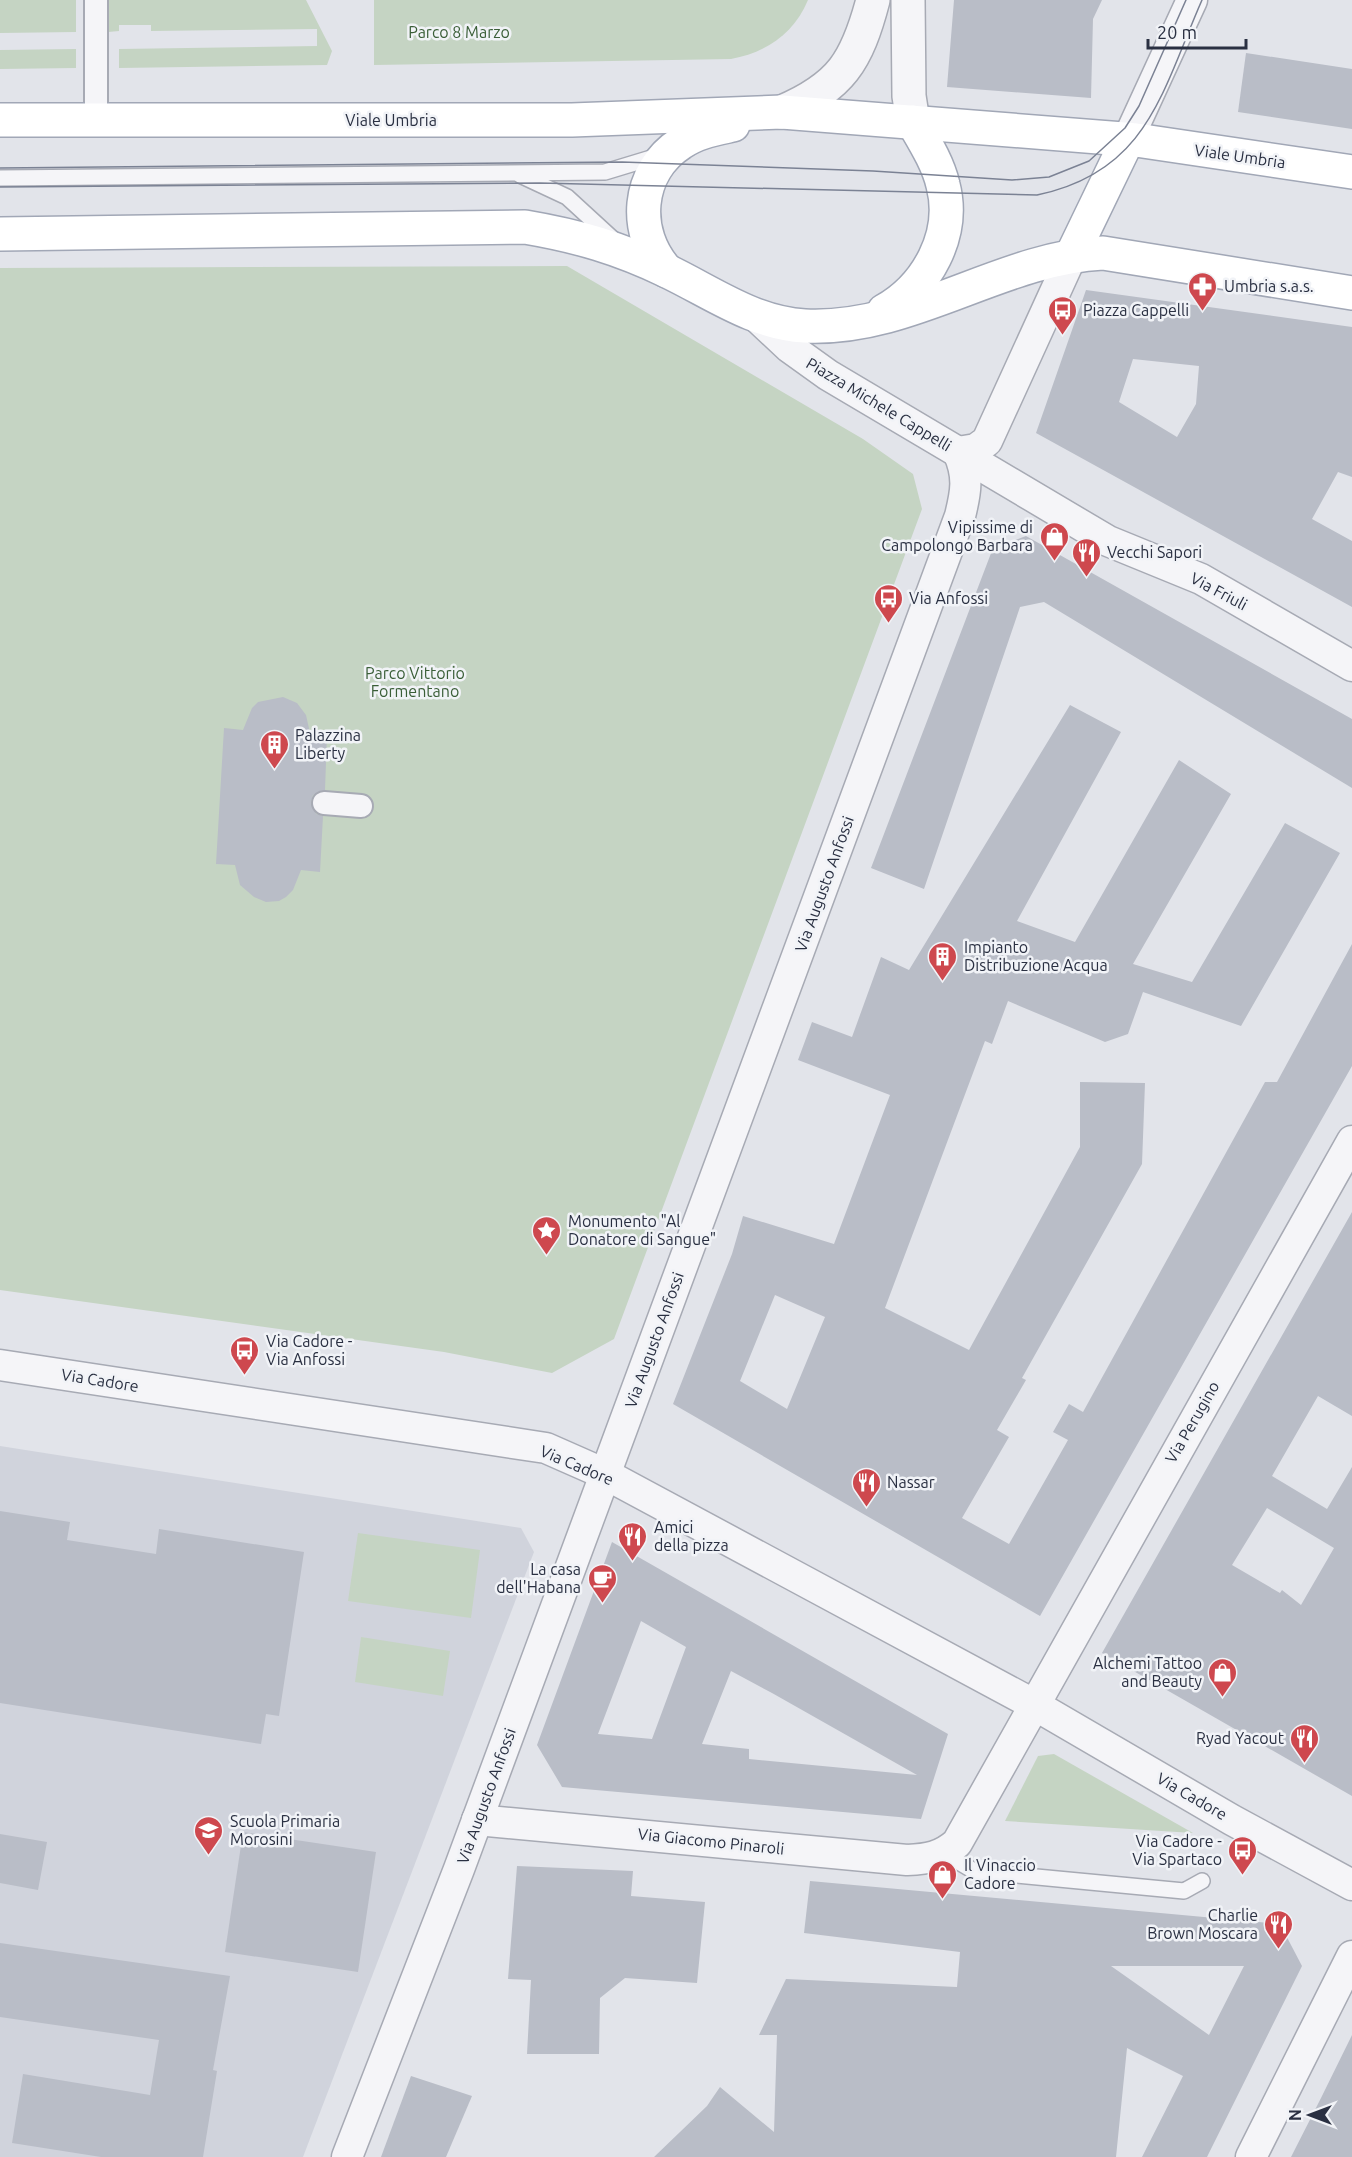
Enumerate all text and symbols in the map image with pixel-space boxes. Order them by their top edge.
scale bar [1148,12,1246,50]
text: 20 m [1157,22,1197,42]
park label: Parco 8 Marzo [408,23,510,41]
street label: Viale Umbria [345,111,437,129]
street label: Viale Umbria [1193,141,1287,171]
pharmacy icon: Umbria s.a.s. [1187,270,1219,312]
place label: Umbria s.a.s. [1224,277,1314,295]
bus stop icon: Piazza Cappelli [1046,294,1078,336]
place label: Piazza Cappelli [1083,301,1189,319]
street label: Piazza Michele Cappelli [803,354,955,454]
place label: Vipissime di Campolongo Barbara [881,518,1033,554]
shop icon: Vipissime di Campolongo Barbara [1038,520,1070,562]
restaurant icon: Vecchi Sapori [1070,536,1102,578]
place label: Vecchi Sapori [1107,543,1202,561]
street label: Via Friuli [1188,569,1250,613]
bus stop icon: Via Anfossi [872,582,904,624]
place label: Via Anfossi [909,589,988,607]
park label: Parco Vittorio Formentano [365,664,465,700]
place label: Palazzina Liberty [295,726,361,762]
building icon: Palazzina Liberty [258,728,290,770]
street label: Via Augusto Anfossi [791,814,857,954]
place label: Impianto Distribuzione Acqua [964,938,1108,974]
building icon: Impianto Distribuzione Acqua [927,940,959,982]
place label: Monumento "Al Donatore di Sangue" [568,1212,716,1248]
place icon: Monumento "Al Donatore di Sangue" [531,1214,563,1256]
street label: Via Augusto Anfossi [621,1270,687,1410]
place label: Via Cadore - Via Anfossi [266,1332,353,1368]
bus stop icon: Via Cadore - Via Anfossi [229,1334,261,1376]
street label: Via Cadore [60,1365,140,1395]
street label: Via Perugino [1161,1378,1223,1466]
street label: Via Cadore [538,1441,616,1489]
restaurant icon: Nassar [850,1466,882,1508]
place label: Nassar [887,1473,935,1491]
place label: Amici della pizza [654,1518,729,1554]
restaurant icon: Amici della pizza [617,1520,649,1562]
place label: La casa dell'Habana [496,1560,581,1596]
cafe icon: La casa dell'Habana [586,1562,618,1604]
place label: Alchemi Tattoo and Beauty [1093,1654,1202,1690]
shop icon: Alchemi Tattoo and Beauty [1207,1656,1239,1698]
restaurant icon: Ryad Yacout [1289,1722,1321,1764]
street label: Via Augusto Anfossi [453,1726,519,1866]
place label: Ryad Yacout [1196,1729,1285,1747]
street label: Via Cadore [1154,1769,1230,1823]
place label: Scuola Primaria Morosini [230,1812,340,1848]
school or university icon: Scuola Primaria Morosini [193,1814,225,1856]
street label: Via Giacomo Pinaroli [637,1824,785,1858]
place label: Via Cadore - Via Spartaco [1132,1832,1222,1868]
bus stop icon: Via Cadore - Via Spartaco [1227,1834,1259,1876]
place label: Il Vinaccio Cadore [964,1856,1036,1892]
shop icon: Il Vinaccio Cadore [927,1858,959,1900]
place label: Charlie Brown Moscara [1147,1906,1258,1942]
restaurant icon: Charlie Brown Moscara [1263,1908,1295,1950]
north arrow [1280,2085,1340,2145]
text: N [1286,2109,1304,2121]

